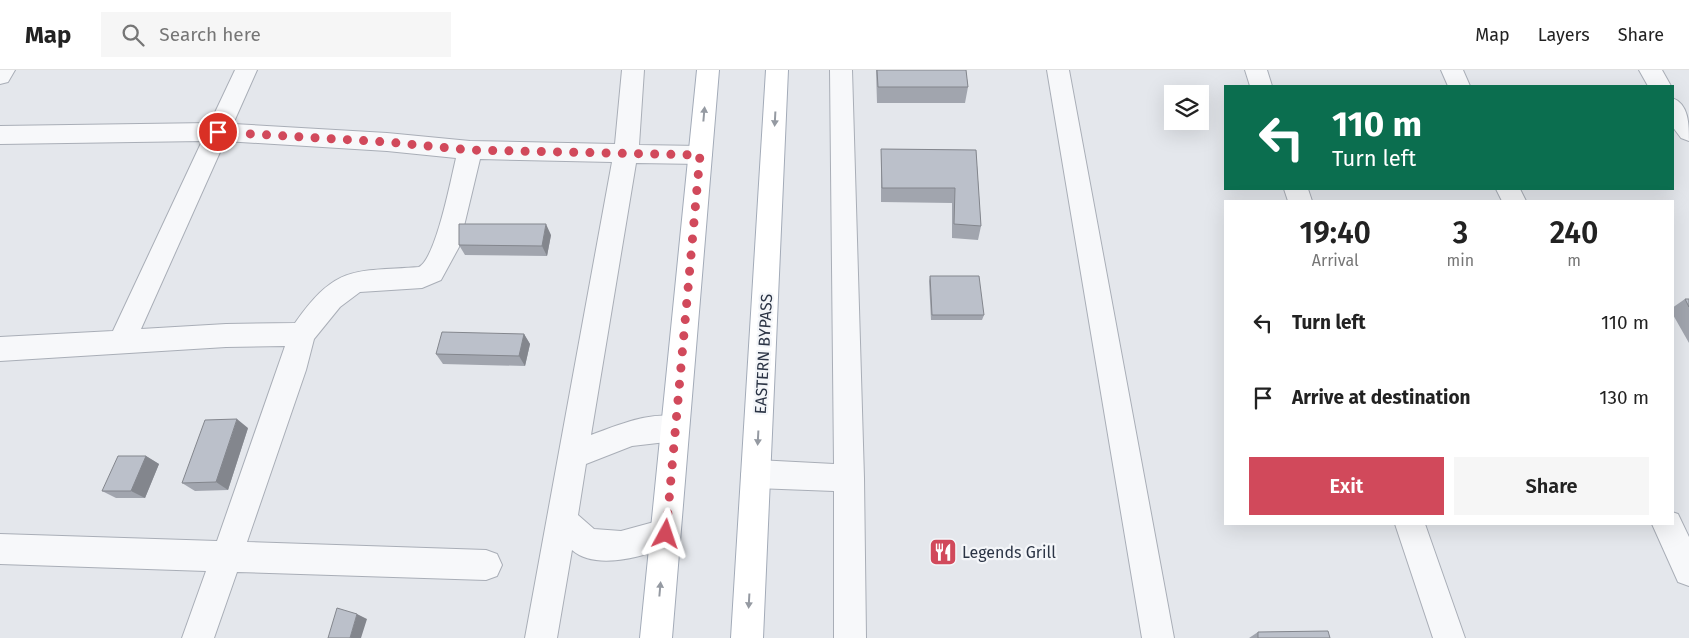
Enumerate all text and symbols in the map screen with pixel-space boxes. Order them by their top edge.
search box [101,12,451,57]
text: Map [25,21,71,49]
icon: search [119,21,147,49]
text: Search here [159,23,261,46]
text: Map [1475,24,1510,46]
text: Layers [1538,24,1590,46]
text: Share [1618,24,1664,46]
map controls [1164,85,1209,130]
button: layers [1164,85,1209,130]
text: 110 m [1332,103,1422,145]
icon: left [1249,105,1314,170]
one-way arrow [700,106,708,122]
pin [197,111,239,153]
one-way arrow [770,111,778,127]
icon: arrive [204,118,232,146]
text: Turn left [1332,145,1416,172]
text: 19:40 [1300,215,1371,251]
text: 3 [1453,215,1468,251]
text: 240 [1550,215,1598,251]
text: Arrival [1312,251,1359,270]
text: min [1447,251,1474,270]
text: m [1567,251,1581,270]
street label: EASTERN BYPASS [751,293,776,415]
icon: left [1249,309,1277,337]
text: Turn left [1292,311,1366,334]
text: 110 m [1601,311,1649,334]
icon: arrive [1249,384,1277,412]
text: Arrive at destination [1292,386,1471,409]
text: 130 m [1599,386,1649,409]
one-way arrow [754,431,762,447]
button: Exit [1249,457,1444,515]
button: Share [1454,457,1649,515]
position arrow [639,507,691,559]
restaurant icon: Legends Grill [928,537,958,567]
place label: Legends Grill [962,543,1056,562]
one-way arrow [656,581,664,597]
one-way arrow [745,593,753,609]

